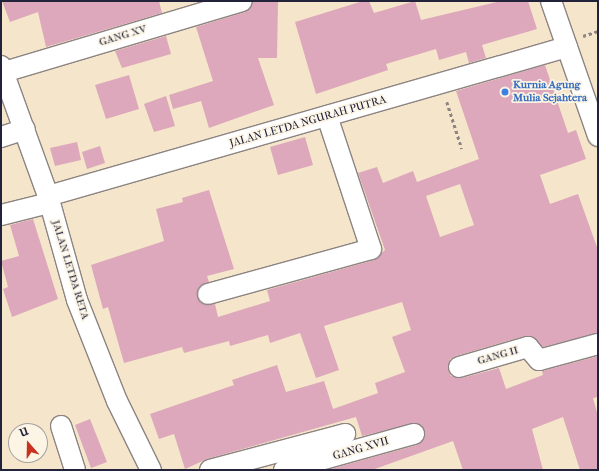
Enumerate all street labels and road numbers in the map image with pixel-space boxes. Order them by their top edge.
street label: GANG XV [98,23,148,49]
street label: JALAN LETDA NGURAH PUTRA [228,93,388,151]
street label: JALAN LETDA RETA [49,219,91,321]
street label: GANG II [476,344,520,368]
street label: GANG XVII [331,435,391,463]

